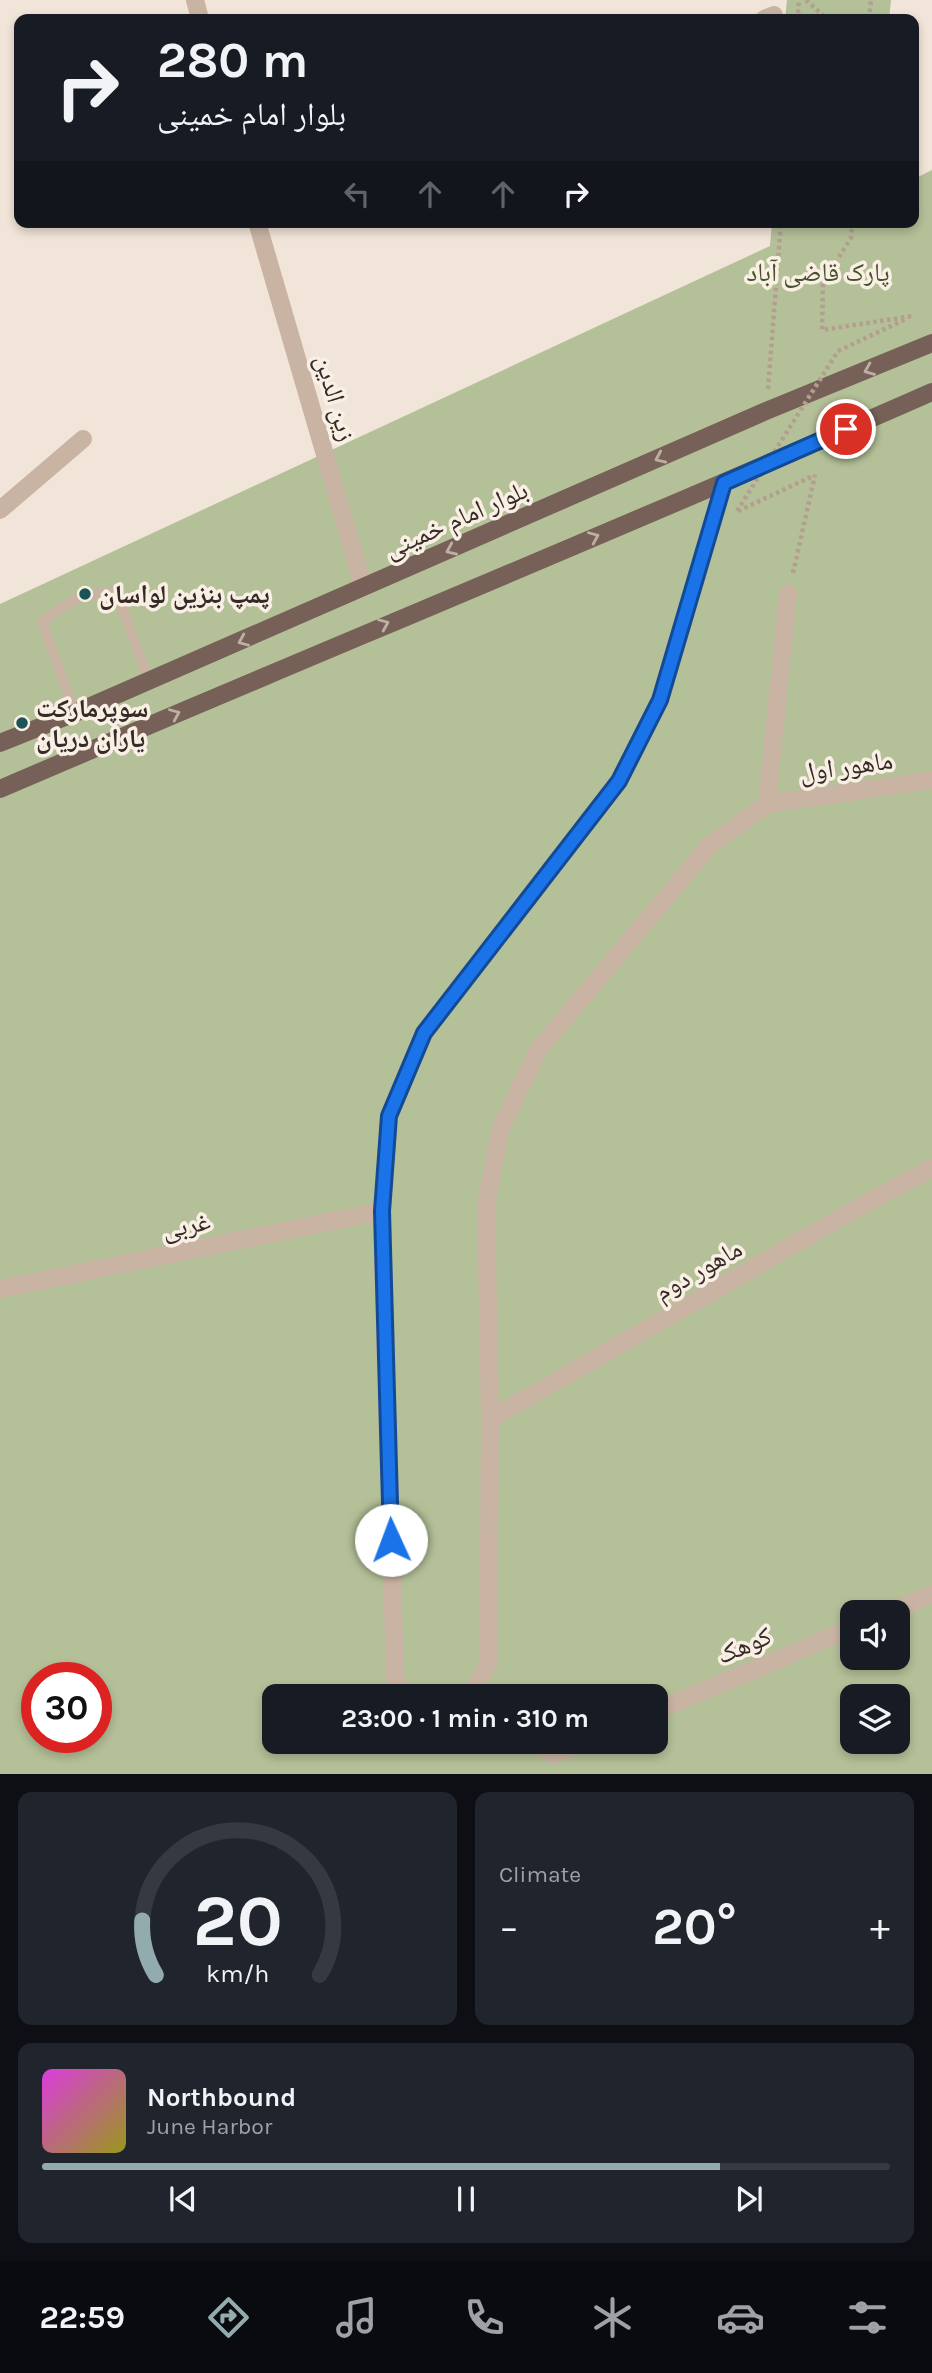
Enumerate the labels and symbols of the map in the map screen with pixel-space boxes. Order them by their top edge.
park label: پارک قاضی آباد [746,257,890,288]
street label: زین الدین [308,351,363,445]
one-way arrow [864,361,876,375]
pin [816,399,876,459]
one-way arrow [655,450,667,464]
street label: بلوار امام خمینی [380,474,534,567]
one-way arrow [587,531,600,545]
one-way arrow [446,542,459,556]
place label: پمپ بنزین لواسان [99,579,270,610]
marker: پمپ بنزین لواسان [77,586,93,602]
one-way arrow [378,619,390,633]
one-way arrow [238,633,250,647]
place label: سوپرمارکت یاران دریان [36,693,148,754]
one-way arrow [168,708,181,722]
marker: سوپرمارکت یاران دریان [14,715,30,731]
street label: ماهور اول [797,745,895,788]
street label: غربی [159,1205,213,1246]
street label: ماهور دوم [649,1233,748,1310]
position arrow [354,1503,428,1577]
street label: کوهک [712,1620,776,1671]
speed limit sign: 30 [21,1662,112,1753]

